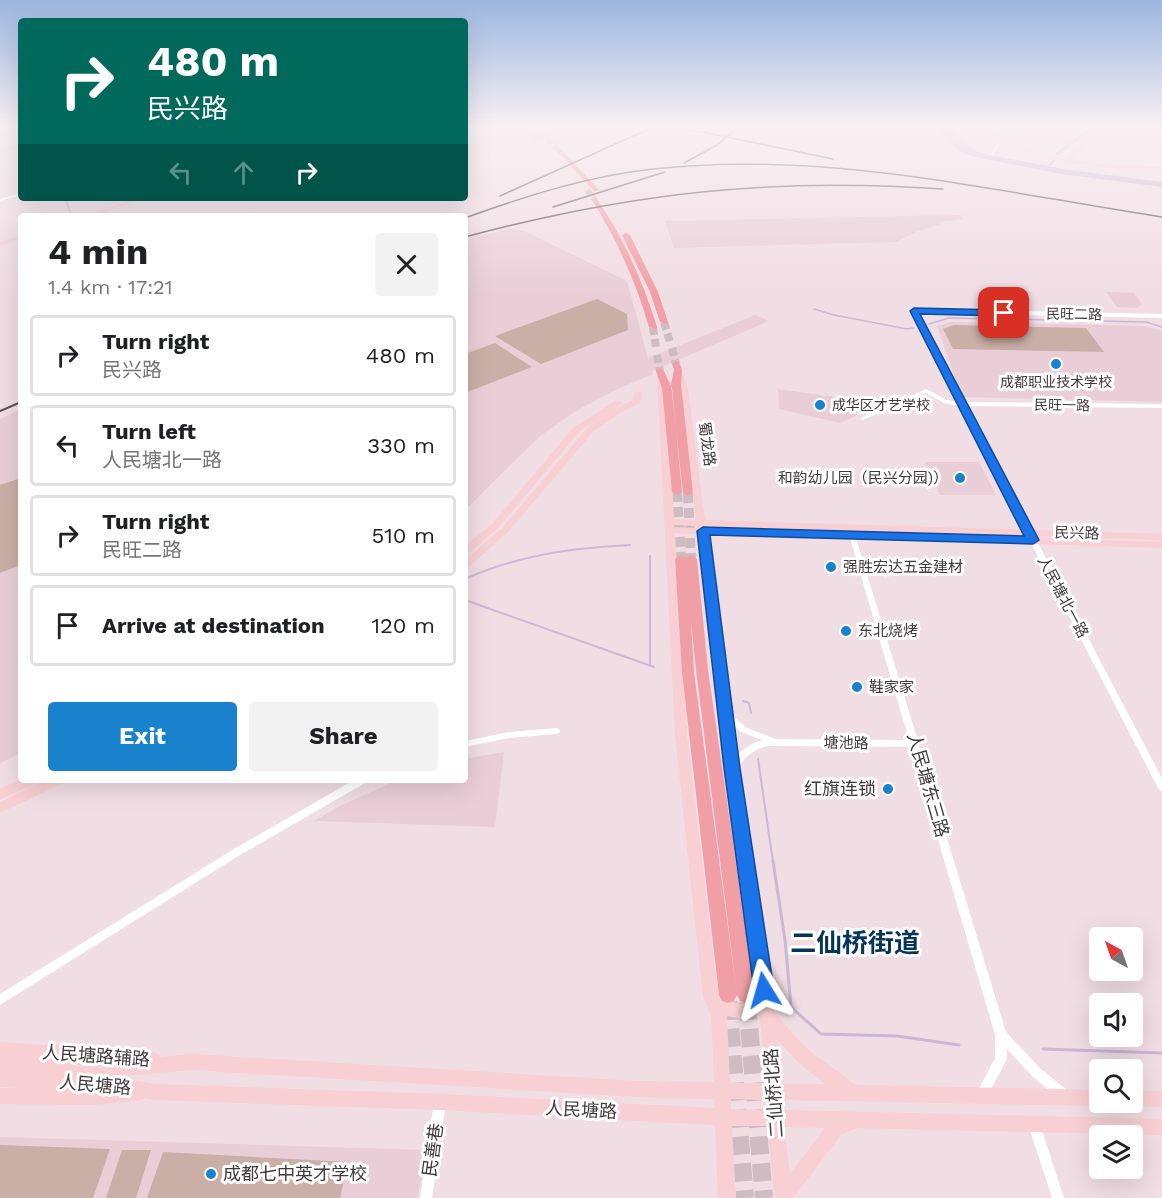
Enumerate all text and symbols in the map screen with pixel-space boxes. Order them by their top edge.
text: 480 m [147,37,279,86]
icon: right [48,42,126,120]
text: 民兴路 [147,93,228,125]
icon: left [164,156,197,189]
icon: ahead [227,156,260,189]
icon: right [290,156,323,189]
text: 4 min [48,231,148,273]
button: close [375,233,438,296]
text: 1.4 km · 17:21 [48,275,173,299]
pin [978,287,1029,338]
icon: arrive [987,296,1020,329]
street label: 民旺二路 [1046,306,1102,322]
text: Turn right [102,329,209,354]
icon: right [51,339,84,372]
text: 480 m [366,343,435,368]
marker: 成都职业技术学校 [1049,357,1063,371]
text: 民兴路 [102,358,162,382]
place label: 成都职业技术学校 [1000,374,1112,390]
place label: 成华区才艺学校 [832,397,930,413]
street label: 民旺一路 [1034,397,1090,413]
marker: 成华区才艺学校 [813,398,827,412]
text: Turn left [102,419,196,444]
street label: 蜀龙路 [695,420,719,468]
icon: left [51,429,84,462]
text: 330 m [367,433,435,458]
text: 人民塘北一路 [102,448,222,472]
place label: 和韵幼儿园（民兴分园)） [778,469,948,487]
marker: 和韵幼儿园（民兴分园)） [953,471,967,485]
text: Turn right [102,509,209,534]
icon: right [51,519,84,552]
text: 510 m [371,523,435,548]
street label: 民兴路 [1054,523,1100,543]
text: 民旺二路 [102,538,182,562]
street label: 人民塘北一路 [1034,553,1092,641]
place label: 强胜宏达五金建材 [843,558,963,576]
marker: 强胜宏达五金建材 [824,560,838,574]
icon: arrive [51,609,84,642]
text: Arrive at destination [102,613,325,638]
text: 120 m [371,613,435,638]
place label: 东北烧烤 [858,622,918,640]
marker: 东北烧烤 [839,624,853,638]
place label: 鞋家家 [869,678,914,696]
marker: 鞋家家 [850,680,864,694]
button: Exit [48,702,237,771]
button: Share [249,702,438,771]
street label: 人民塘东三路 [904,730,953,840]
street label: 塘池路 [823,734,869,752]
place label: 红旗连锁 [804,778,876,799]
marker: 红旗连锁 [881,782,895,796]
north arrow [1089,927,1143,981]
map controls [1089,927,1143,1179]
district label: 二仙桥街道 [790,928,920,958]
position arrow [732,958,796,1022]
button: sound [1089,993,1143,1047]
street label: 人民塘路辅路 [41,1041,151,1070]
street label: 二仙桥北路 [760,1047,787,1139]
button: search [1089,1059,1143,1113]
street label: 人民塘路 [58,1071,132,1098]
street label: 人民塘路 [545,1097,618,1122]
street label: 民善巷 [418,1122,447,1178]
button: layers [1089,1125,1143,1179]
place label: 成都七中英才学校 [223,1163,367,1184]
marker: 成都七中英才学校 [204,1167,218,1181]

